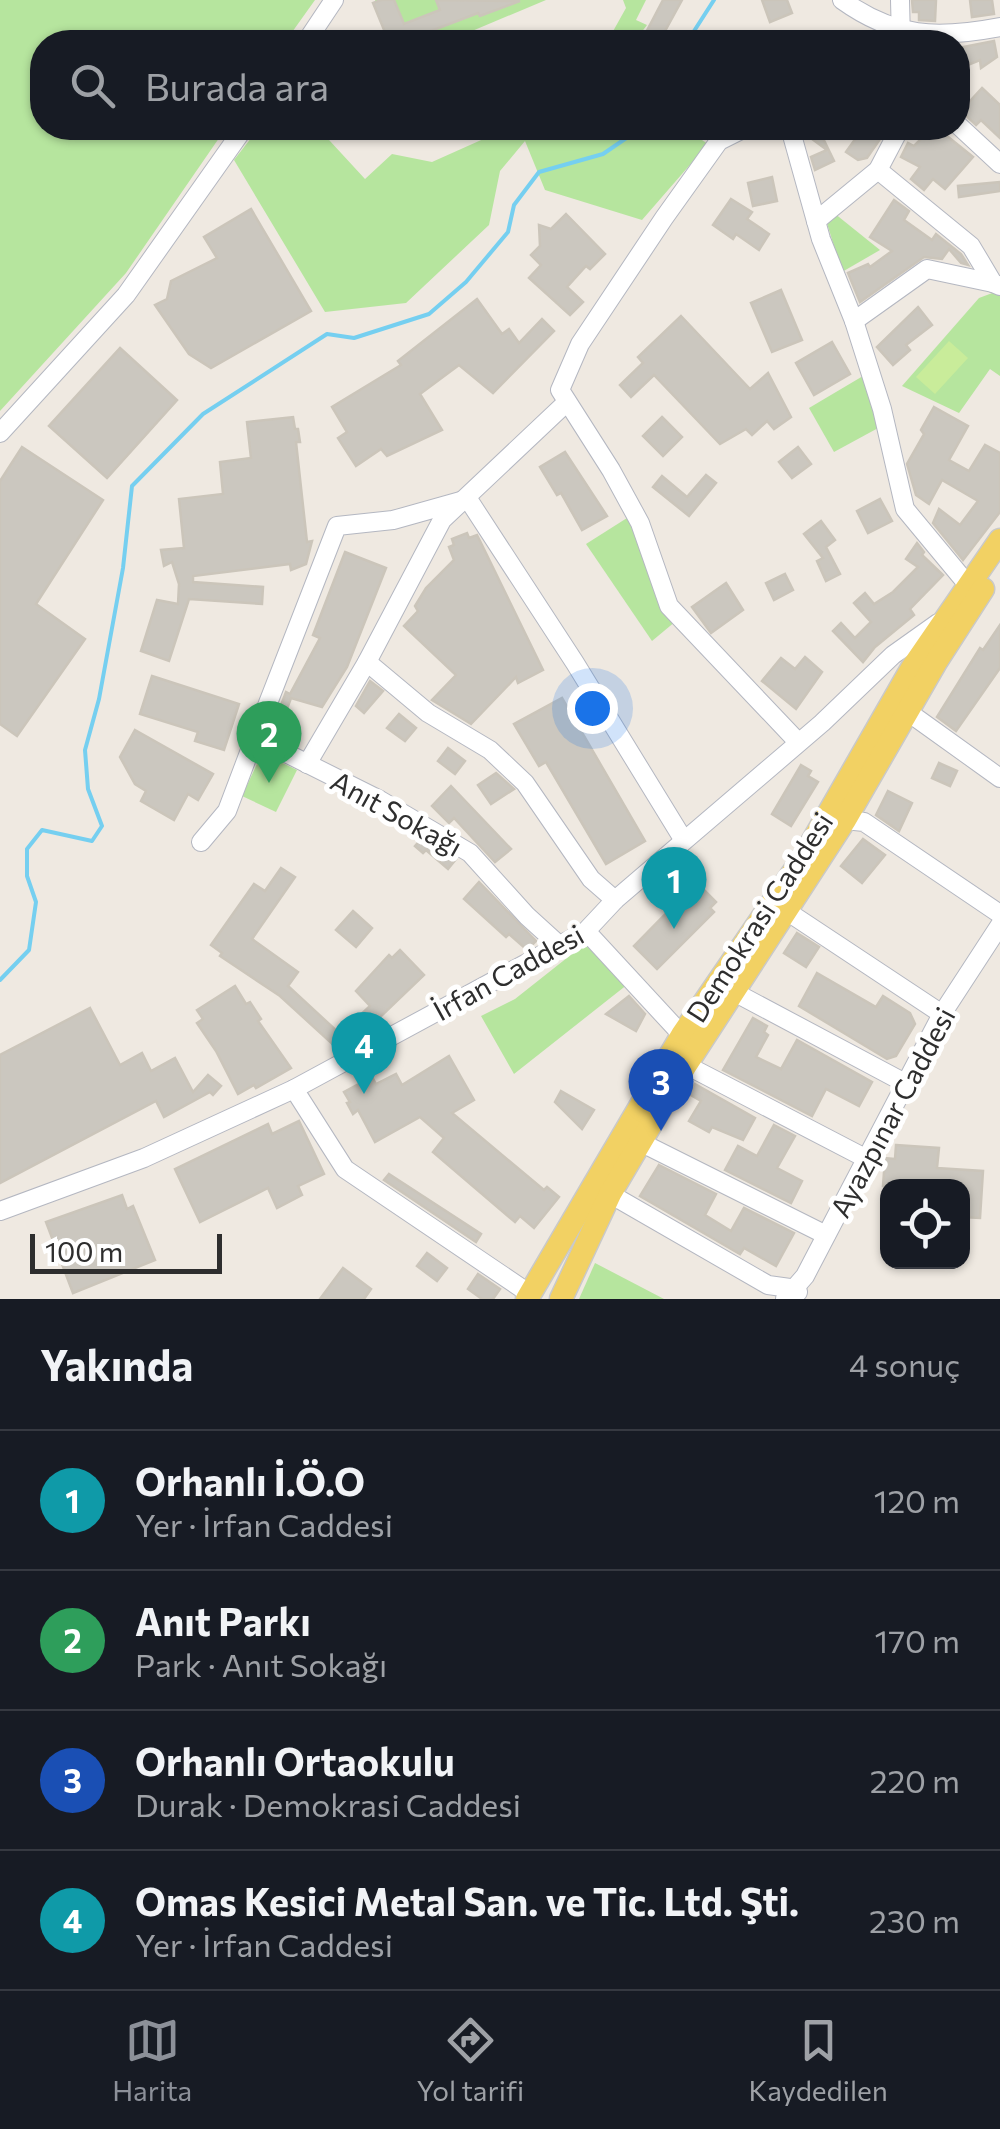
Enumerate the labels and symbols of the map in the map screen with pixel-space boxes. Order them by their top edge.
your location [567,683,618,734]
pin: 2 [236,700,302,783]
street label: Anıt Sokağı [325,763,469,863]
street label: Demokrasi Caddesi [678,806,840,1028]
pin: 1 [642,846,706,929]
street label: İrfan Caddesi [427,917,589,1027]
street label: Ayazpınar Caddesi [822,1001,962,1223]
pin: 4 [332,1012,396,1094]
pin: 3 [628,1048,694,1131]
scale bar [30,1229,222,1274]

